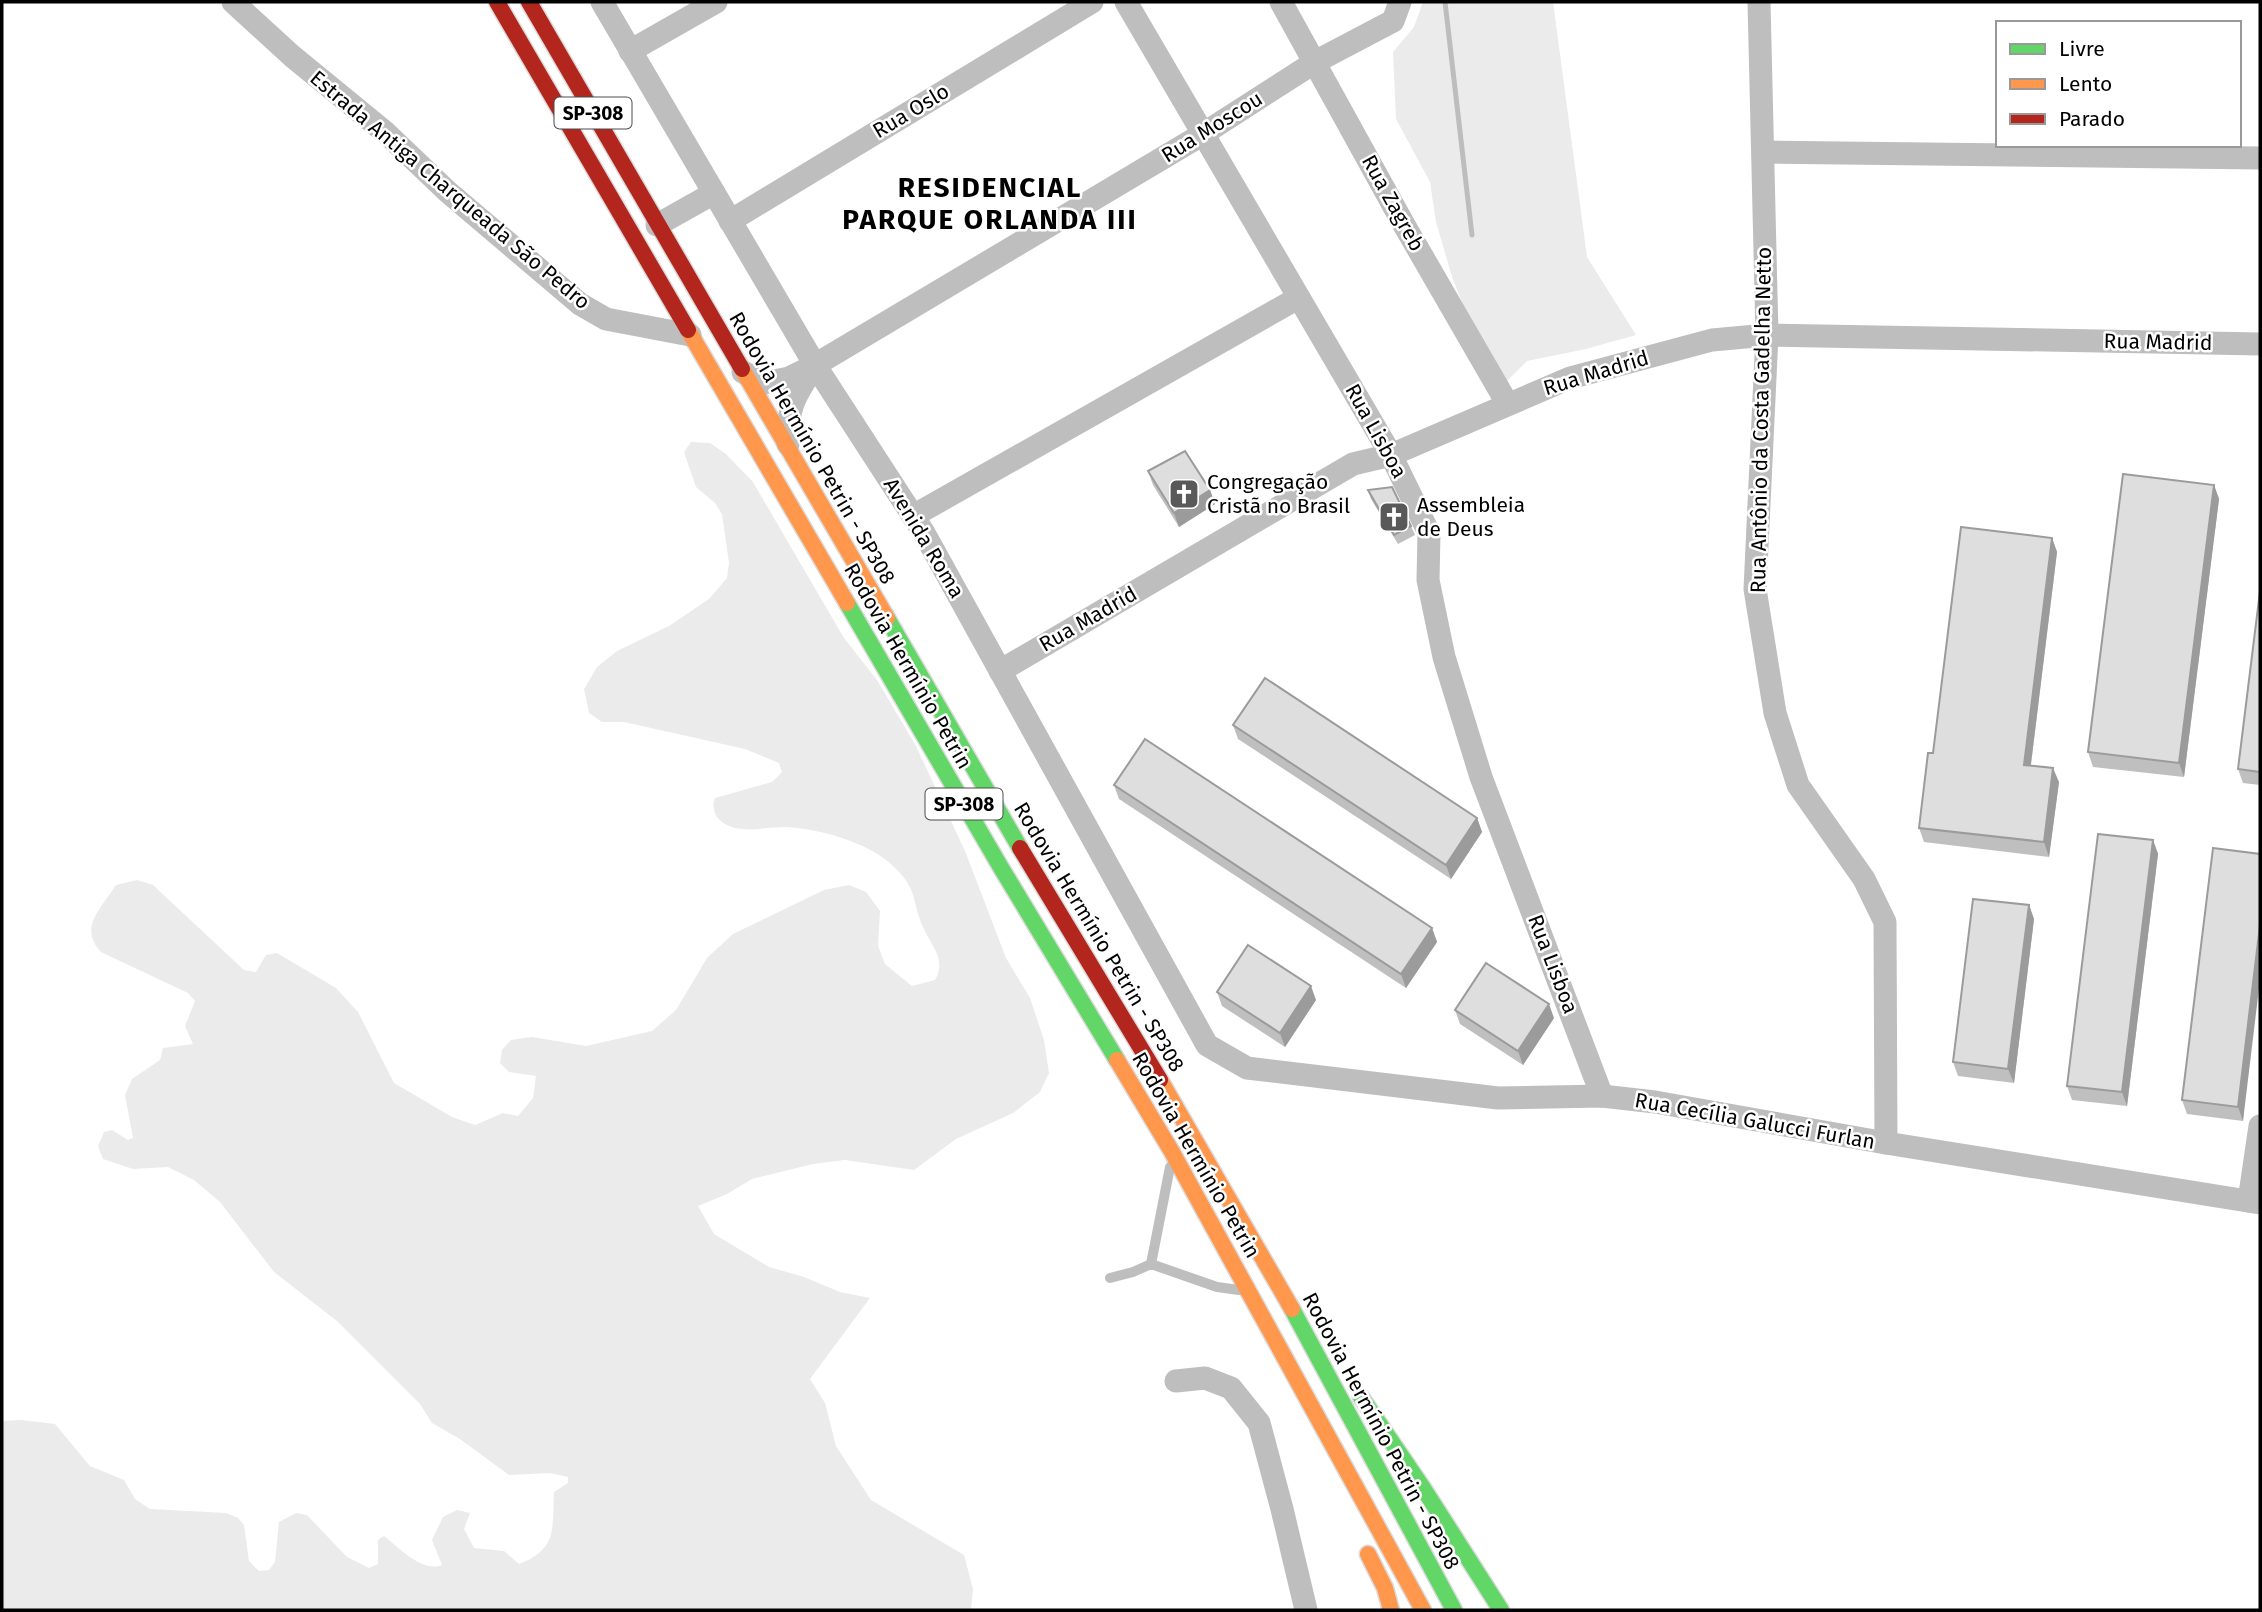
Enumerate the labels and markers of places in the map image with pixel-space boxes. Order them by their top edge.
place label: Congregação Cristã no Brasil [1207,469,1350,519]
church icon: Congregação Cristã no Brasil [1167,477,1201,511]
place label: Assembleia de Deus [1417,492,1525,542]
church icon: Assembleia de Deus [1377,500,1411,534]

